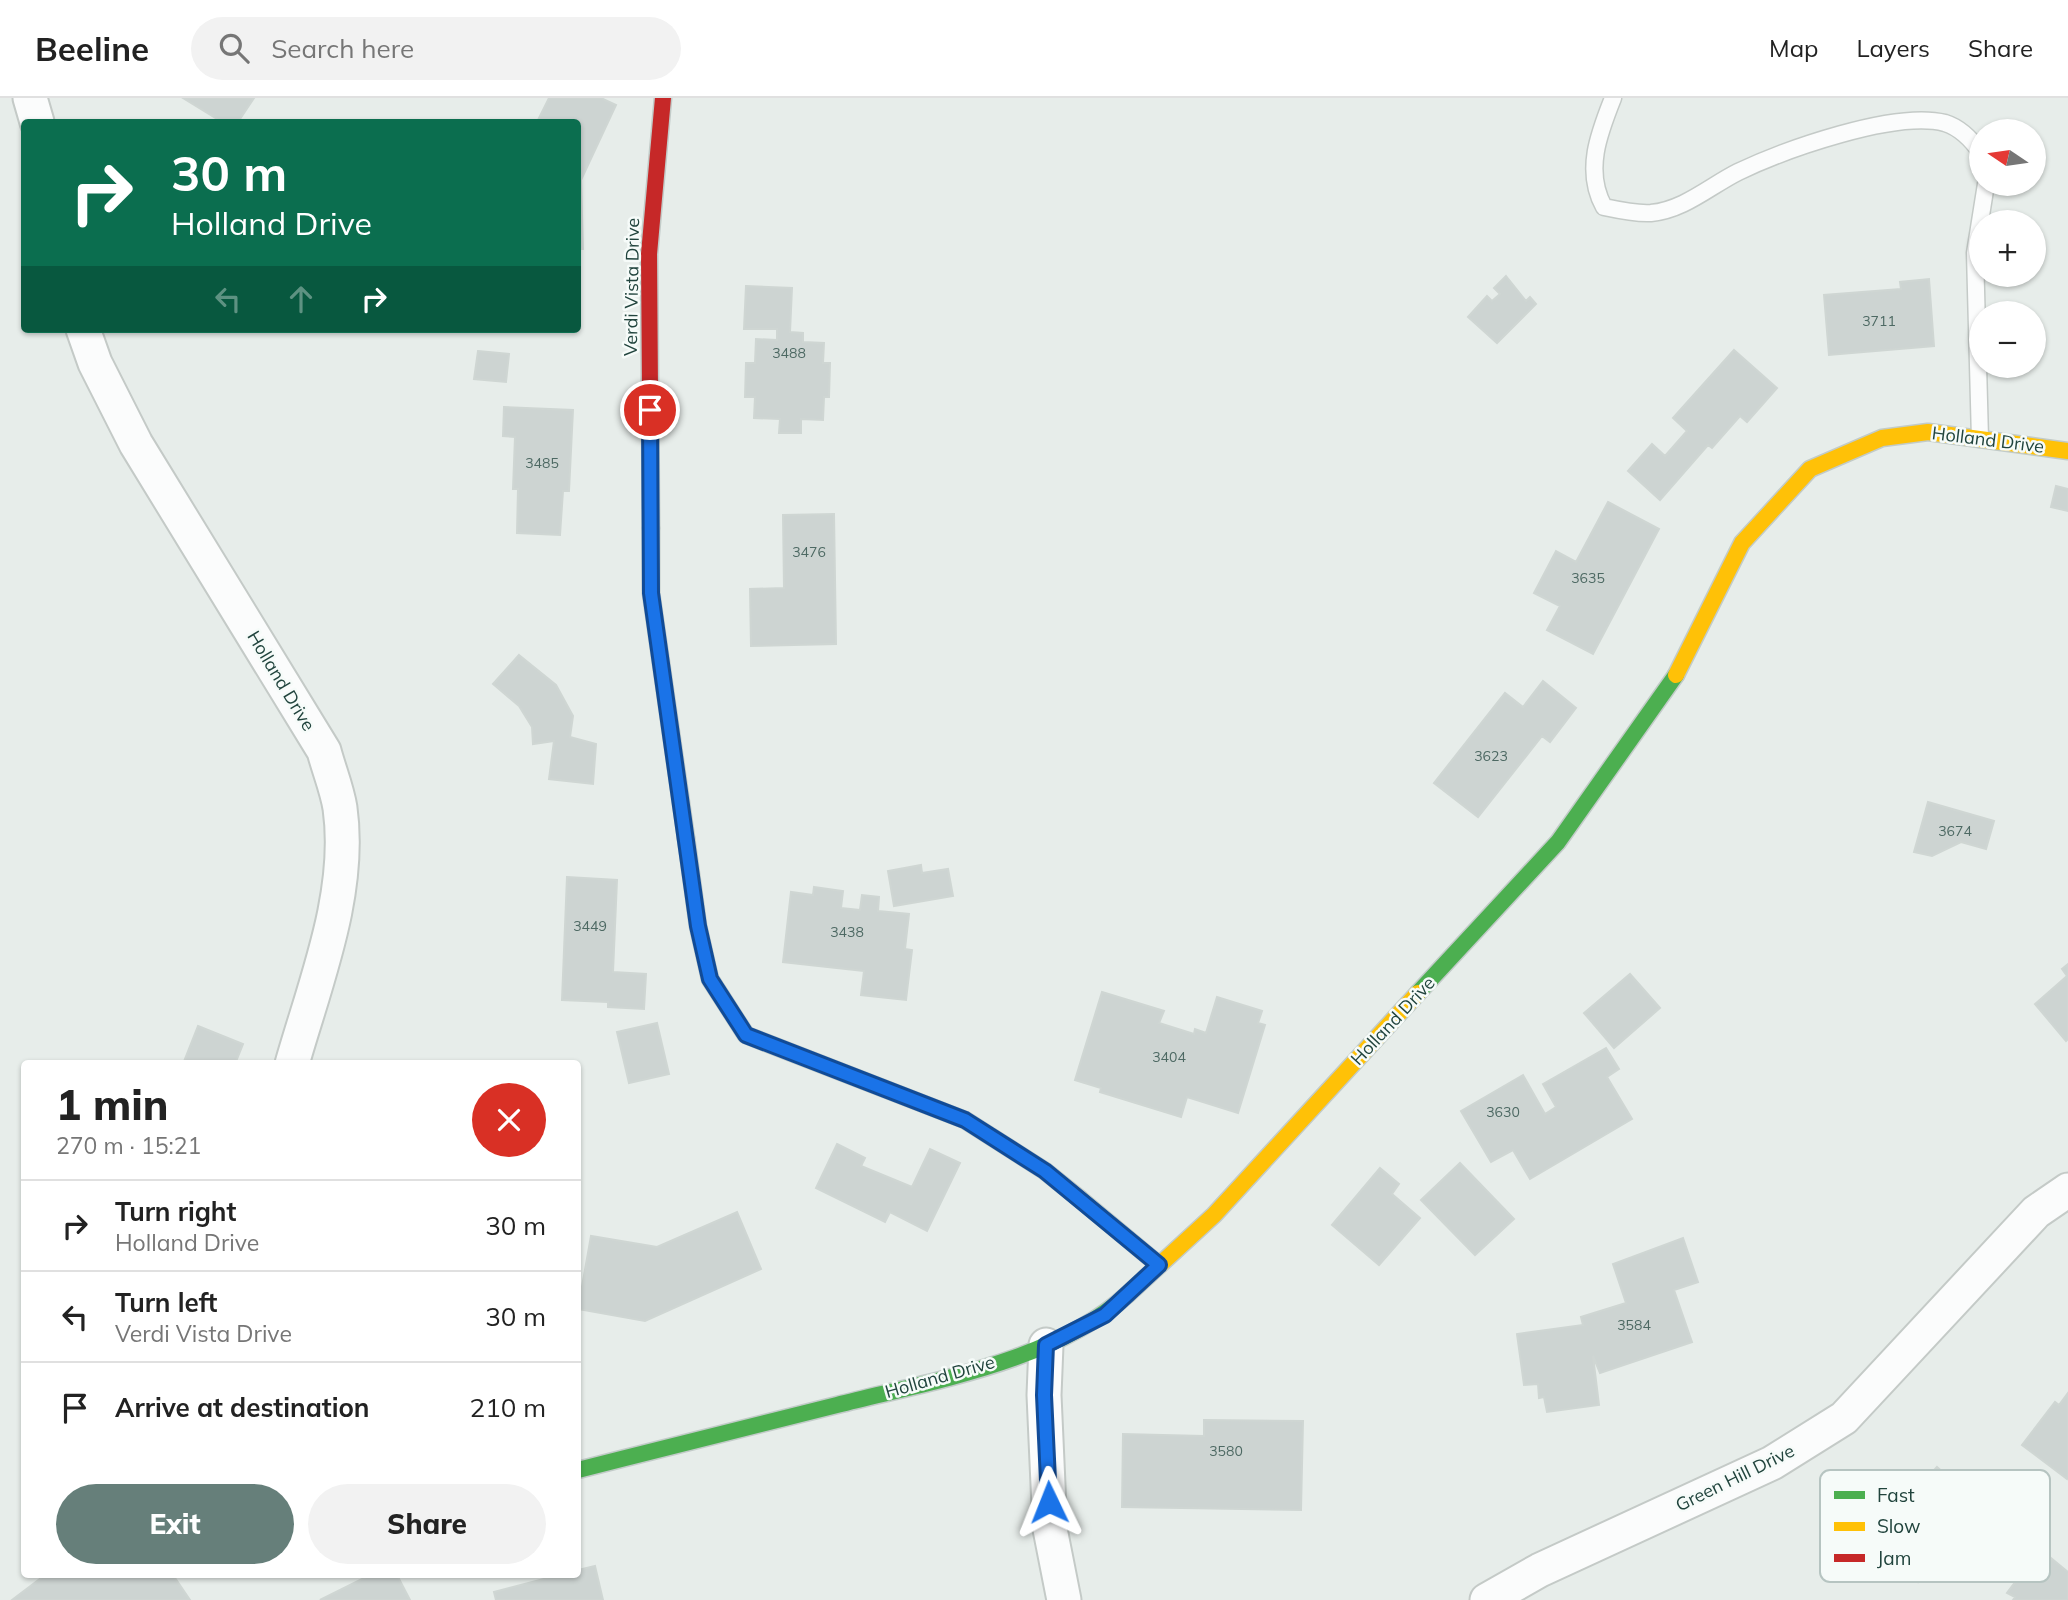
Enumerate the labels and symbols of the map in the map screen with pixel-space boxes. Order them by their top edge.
north arrow [1969,119,2046,196]
street label: Verdi Vista Drive [619,218,644,356]
house number: 3711 [1862,312,1896,330]
house number: 3488 [772,344,806,362]
pin [620,380,680,440]
street label: Holland Drive [1931,421,2046,458]
house number: 3485 [525,454,559,472]
house number: 3476 [792,543,826,561]
house number: 3635 [1571,569,1605,587]
street label: Holland Drive [242,626,320,735]
house number: 3623 [1474,747,1508,765]
house number: 3674 [1938,822,1972,840]
house number: 3449 [573,917,607,935]
house number: 3438 [830,923,864,941]
street label: Holland Drive [1346,972,1440,1070]
house number: 3404 [1152,1048,1186,1066]
house number: 3630 [1486,1103,1520,1121]
house number: 3584 [1617,1316,1651,1334]
street label: Holland Drive [882,1350,997,1403]
street label: Green Hill Drive [1672,1439,1798,1516]
house number: 3580 [1209,1442,1243,1460]
position arrow [1012,1465,1086,1539]
legend [1820,1470,2050,1582]
text: Fast [1877,1483,1915,1507]
text: Slow [1877,1514,1921,1538]
text: Jam [1877,1546,1911,1570]

